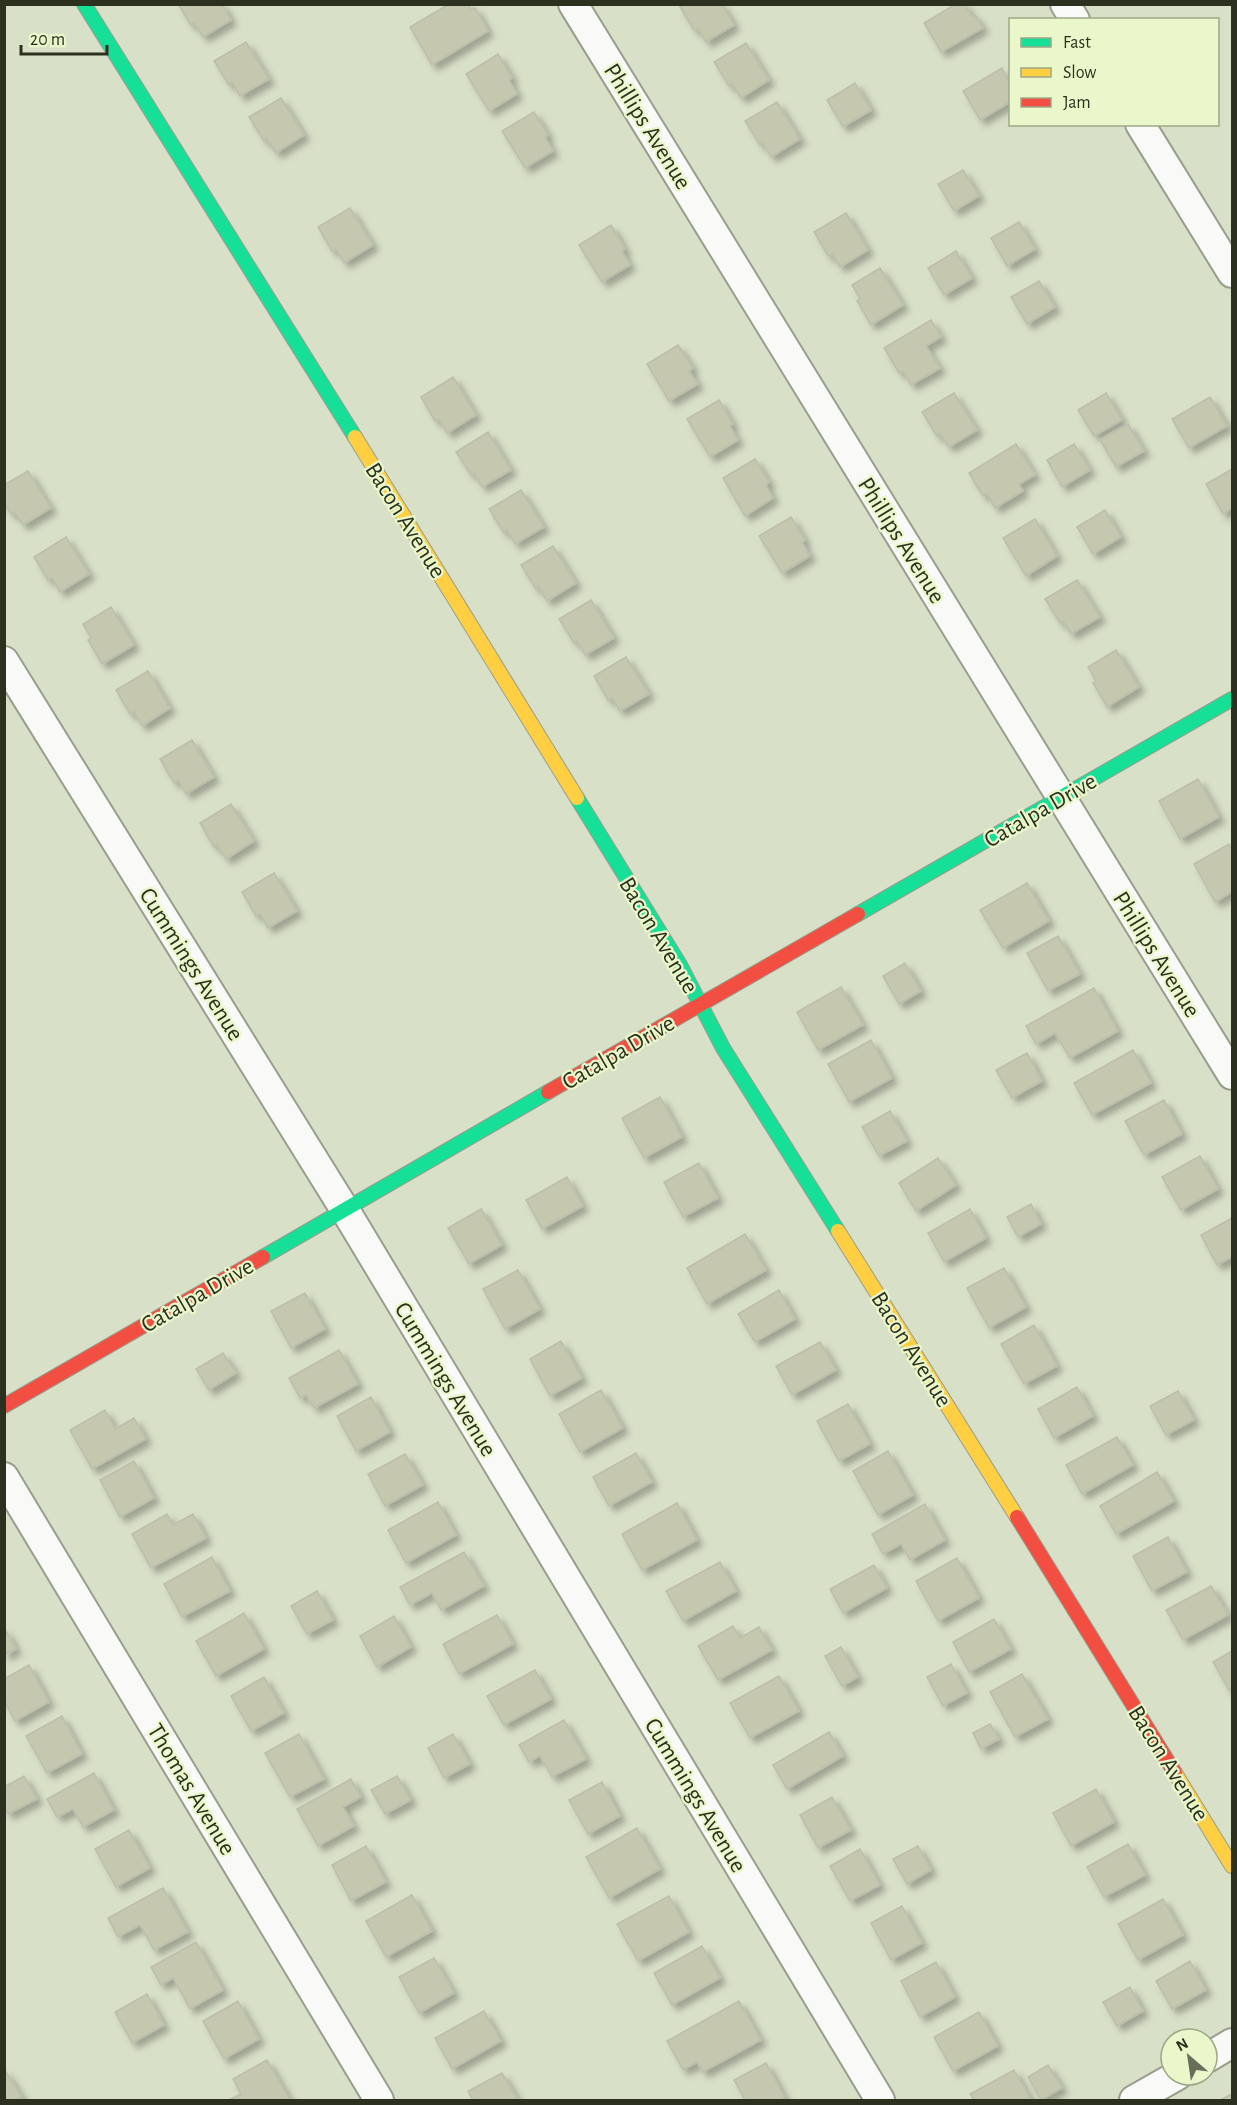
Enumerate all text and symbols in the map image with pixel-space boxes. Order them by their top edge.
scale bar [21,18,106,56]
legend [1009,18,1219,126]
text: 20 m [30,31,65,49]
text: Fast [1063,34,1091,52]
street label: Phillips Avenue [599,59,695,194]
text: Slow [1063,64,1096,82]
text: Jam [1063,94,1091,112]
street label: Bacon Avenue [360,459,450,582]
street label: Phillips Avenue [853,473,949,608]
street label: Catalpa Drive [980,769,1101,853]
street label: Bacon Avenue [614,873,702,998]
street label: Cummings Avenue [135,884,248,1045]
street label: Phillips Avenue [1108,887,1204,1022]
street label: Catalpa Drive [558,1011,679,1095]
street label: Catalpa Drive [137,1254,258,1338]
street label: Bacon Avenue [866,1288,956,1411]
street label: Cummings Avenue [390,1298,500,1461]
street label: Bacon Avenue [1123,1702,1213,1825]
street label: Cummings Avenue [640,1714,750,1877]
street label: Thomas Avenue [143,1720,240,1859]
north arrow [1159,2027,1219,2087]
text: N [1173,2035,1191,2054]

